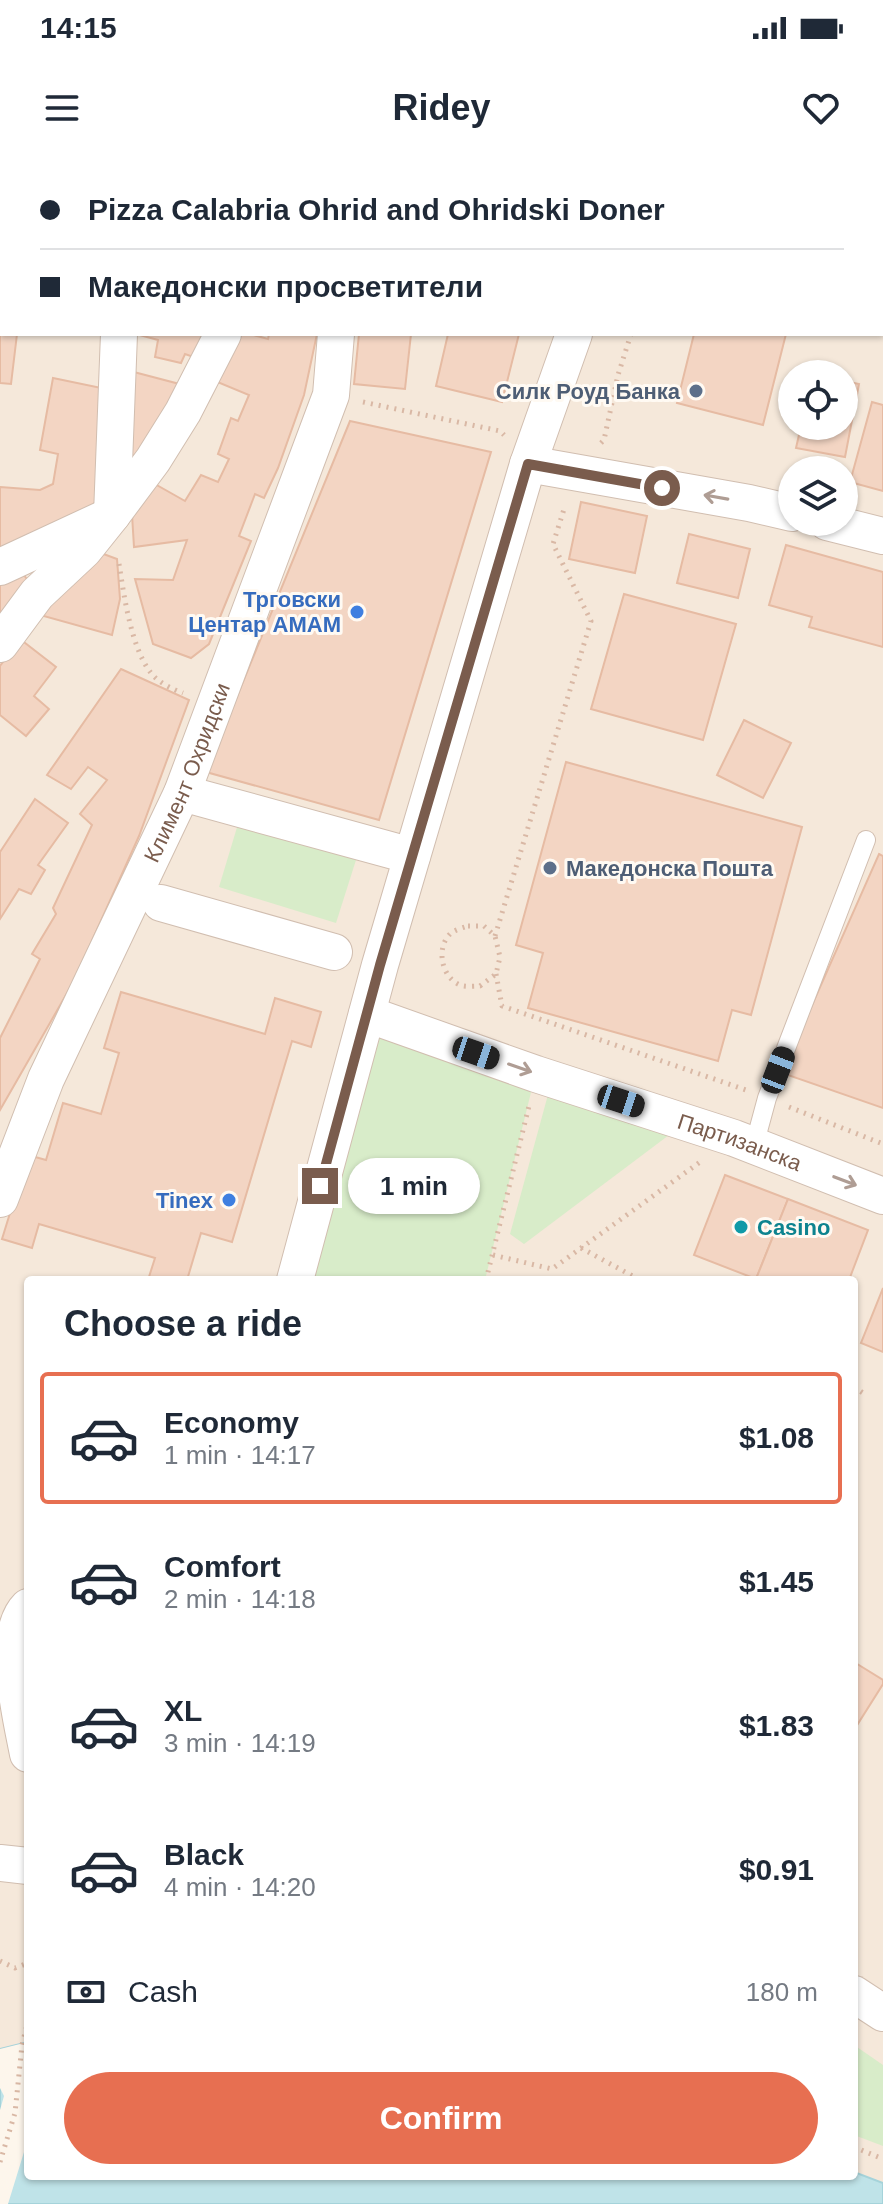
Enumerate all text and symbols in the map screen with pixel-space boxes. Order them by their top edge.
text: 14:15 [40,11,117,44]
icon: menu [40,86,84,130]
icon: heart [799,86,843,130]
text: Ridey [392,87,491,128]
text: Pizza Calabria Ohrid and Ohridski Doner [88,193,665,226]
text: Македонски просветители [88,270,483,303]
map controls [778,360,858,536]
button: locate [778,360,858,440]
place label: Силк Роуд Банка [496,379,681,404]
marker: Силк Роуд Банка [687,382,705,400]
button: layers [778,456,858,536]
route start [644,470,680,506]
one-way arrow [704,489,729,504]
place label: Трговски Центар АМАМ [188,587,341,637]
marker: Трговски Центар АМАМ [348,603,366,621]
street label: Климент Охридски [138,679,235,866]
place label: Македонска Пошта [566,856,774,881]
marker: Македонска Пошта [541,859,559,877]
car [449,1034,503,1072]
car [758,1043,798,1097]
one-way arrow [507,1062,532,1076]
car [594,1082,648,1120]
street label: Партизанска [675,1108,806,1176]
callout: 1 min [348,1158,480,1214]
route end [302,1168,338,1204]
text: 1 min [380,1171,448,1201]
one-way arrow [832,1175,857,1189]
place label: Tinex [156,1188,214,1213]
marker: Tinex [220,1191,238,1209]
place label: Casino [757,1215,830,1240]
marker: Casino [732,1218,750,1236]
text: Choose a ride [64,1303,302,1344]
icon: car [68,1402,140,1474]
text: Economy [164,1406,299,1439]
text: $1.08 [739,1421,814,1454]
text: 1 min · 14:17 [164,1440,316,1470]
icon: car [68,1546,140,1618]
text: Comfort [164,1550,281,1583]
text: $1.45 [739,1565,814,1598]
text: 2 min · 14:18 [164,1584,316,1614]
icon: car [68,1690,140,1762]
text: XL [164,1694,202,1727]
text: $1.83 [739,1709,814,1742]
text: 3 min · 14:19 [164,1728,316,1758]
icon: car [68,1834,140,1906]
text: Black [164,1838,244,1871]
text: $0.91 [739,1853,814,1886]
text: 4 min · 14:20 [164,1872,316,1902]
icon: cash [64,1970,108,2014]
text: Cash [128,1975,198,2008]
text: 180 m [746,1977,818,2007]
button: Confirm [64,2072,818,2164]

